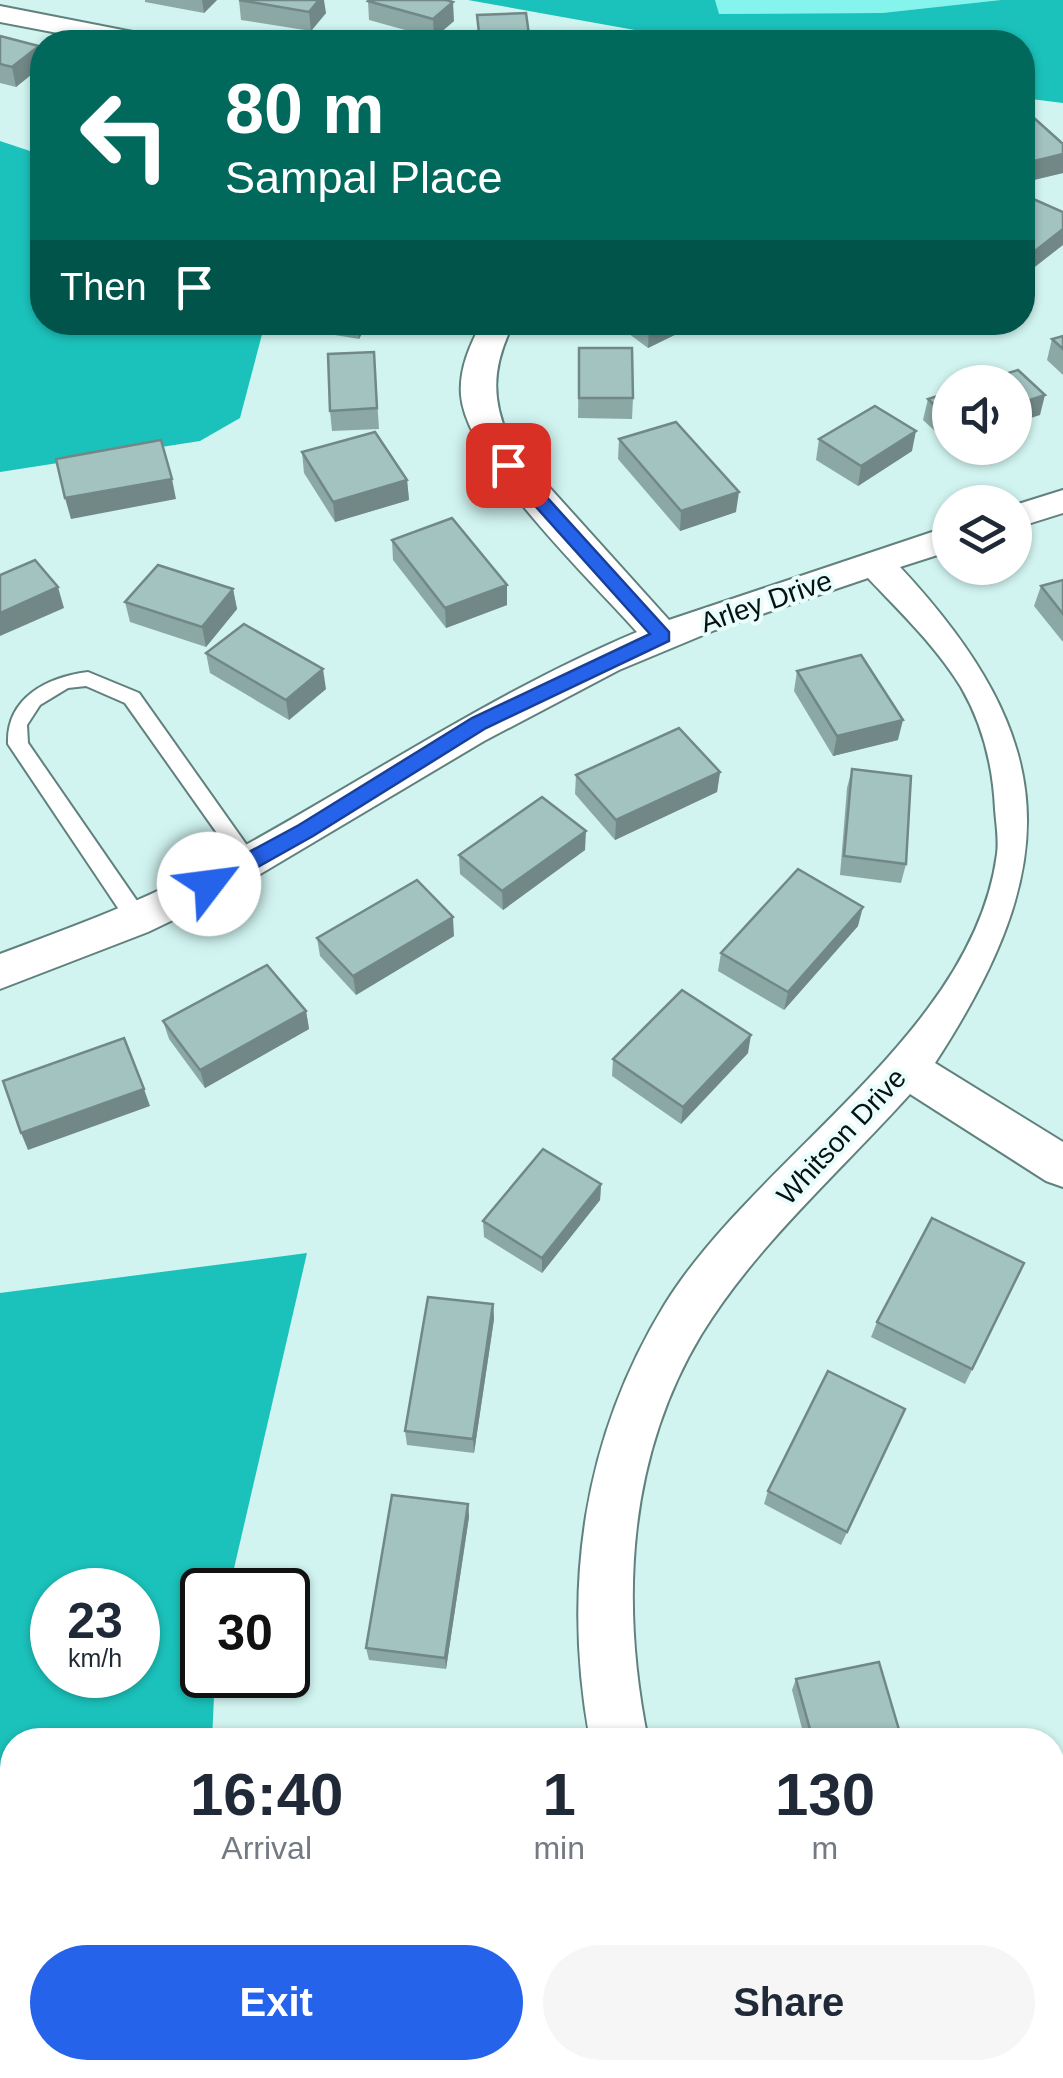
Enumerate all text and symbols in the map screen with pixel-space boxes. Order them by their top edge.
icon: left [60,70,190,200]
text: 80 m [225,70,385,148]
text: Sampal Place [225,152,503,203]
icon: arrive [167,260,222,315]
text: Then [60,266,147,308]
map controls [932,365,1032,585]
button: sound [932,365,1032,465]
pin [466,423,551,508]
icon: arrive [481,438,536,493]
button: layers [932,485,1032,585]
street label: Arley Drive [696,565,836,638]
position arrow [157,832,261,936]
street label: Whitson Drive [771,1062,912,1211]
speed limit sign: 30 [180,1568,310,1698]
text: 23 [67,1593,123,1649]
text: km/h [68,1644,122,1672]
text: 16:40 [190,1761,343,1828]
text: 1 [542,1761,576,1828]
text: 130 [775,1761,875,1828]
text: Arrival [221,1830,312,1866]
text: min [533,1830,585,1866]
text: m [812,1830,838,1866]
button: Exit [30,1945,523,2060]
button: Share [543,1945,1035,2060]

